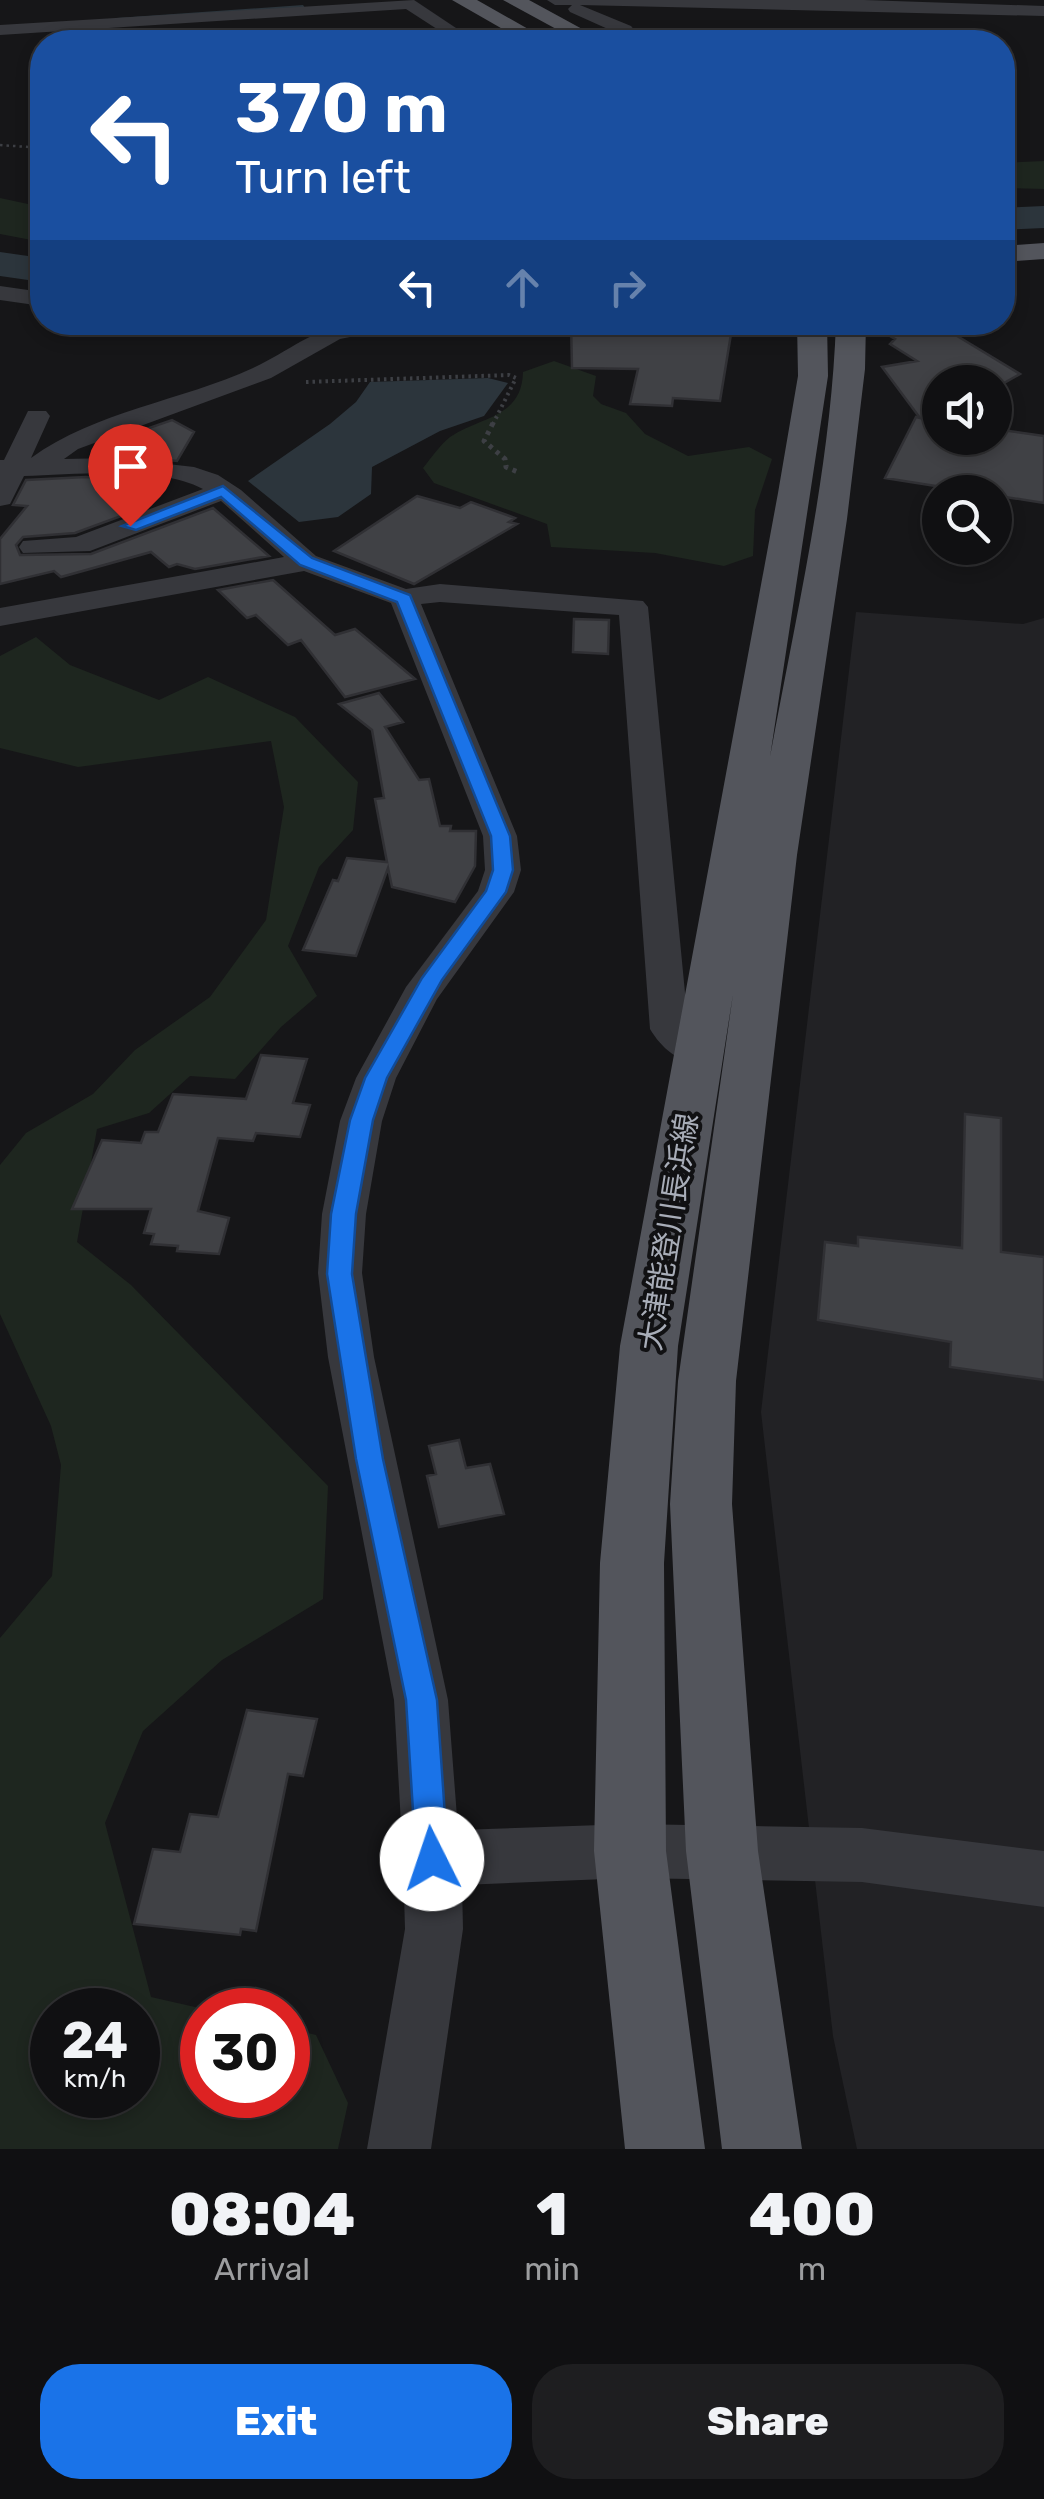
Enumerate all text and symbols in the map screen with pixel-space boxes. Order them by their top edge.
text: 370 m [235,67,448,150]
icon: left [70,70,200,200]
text: Turn left [235,151,411,204]
icon: left [390,260,445,315]
icon: ahead [495,260,550,315]
icon: right [600,260,655,315]
map controls [922,365,1012,565]
button: sound [922,365,1012,455]
pin [88,424,173,527]
icon: arrive [103,439,158,494]
button: search [922,475,1012,565]
street label: 大津能登川長浜線 [632,1111,706,1353]
position arrow [380,1807,484,1911]
speed limit sign: 30 [180,1988,310,2118]
text: 24 [62,2011,128,2071]
text: km/h [64,2064,126,2093]
text: 08:04 [169,2179,355,2250]
text: 1 [536,2179,568,2250]
text: 400 [749,2179,875,2250]
text: Arrival [214,2250,310,2288]
text: min [524,2250,580,2288]
text: m [798,2250,826,2288]
button: Exit [40,2364,512,2479]
button: Share [532,2364,1004,2479]

